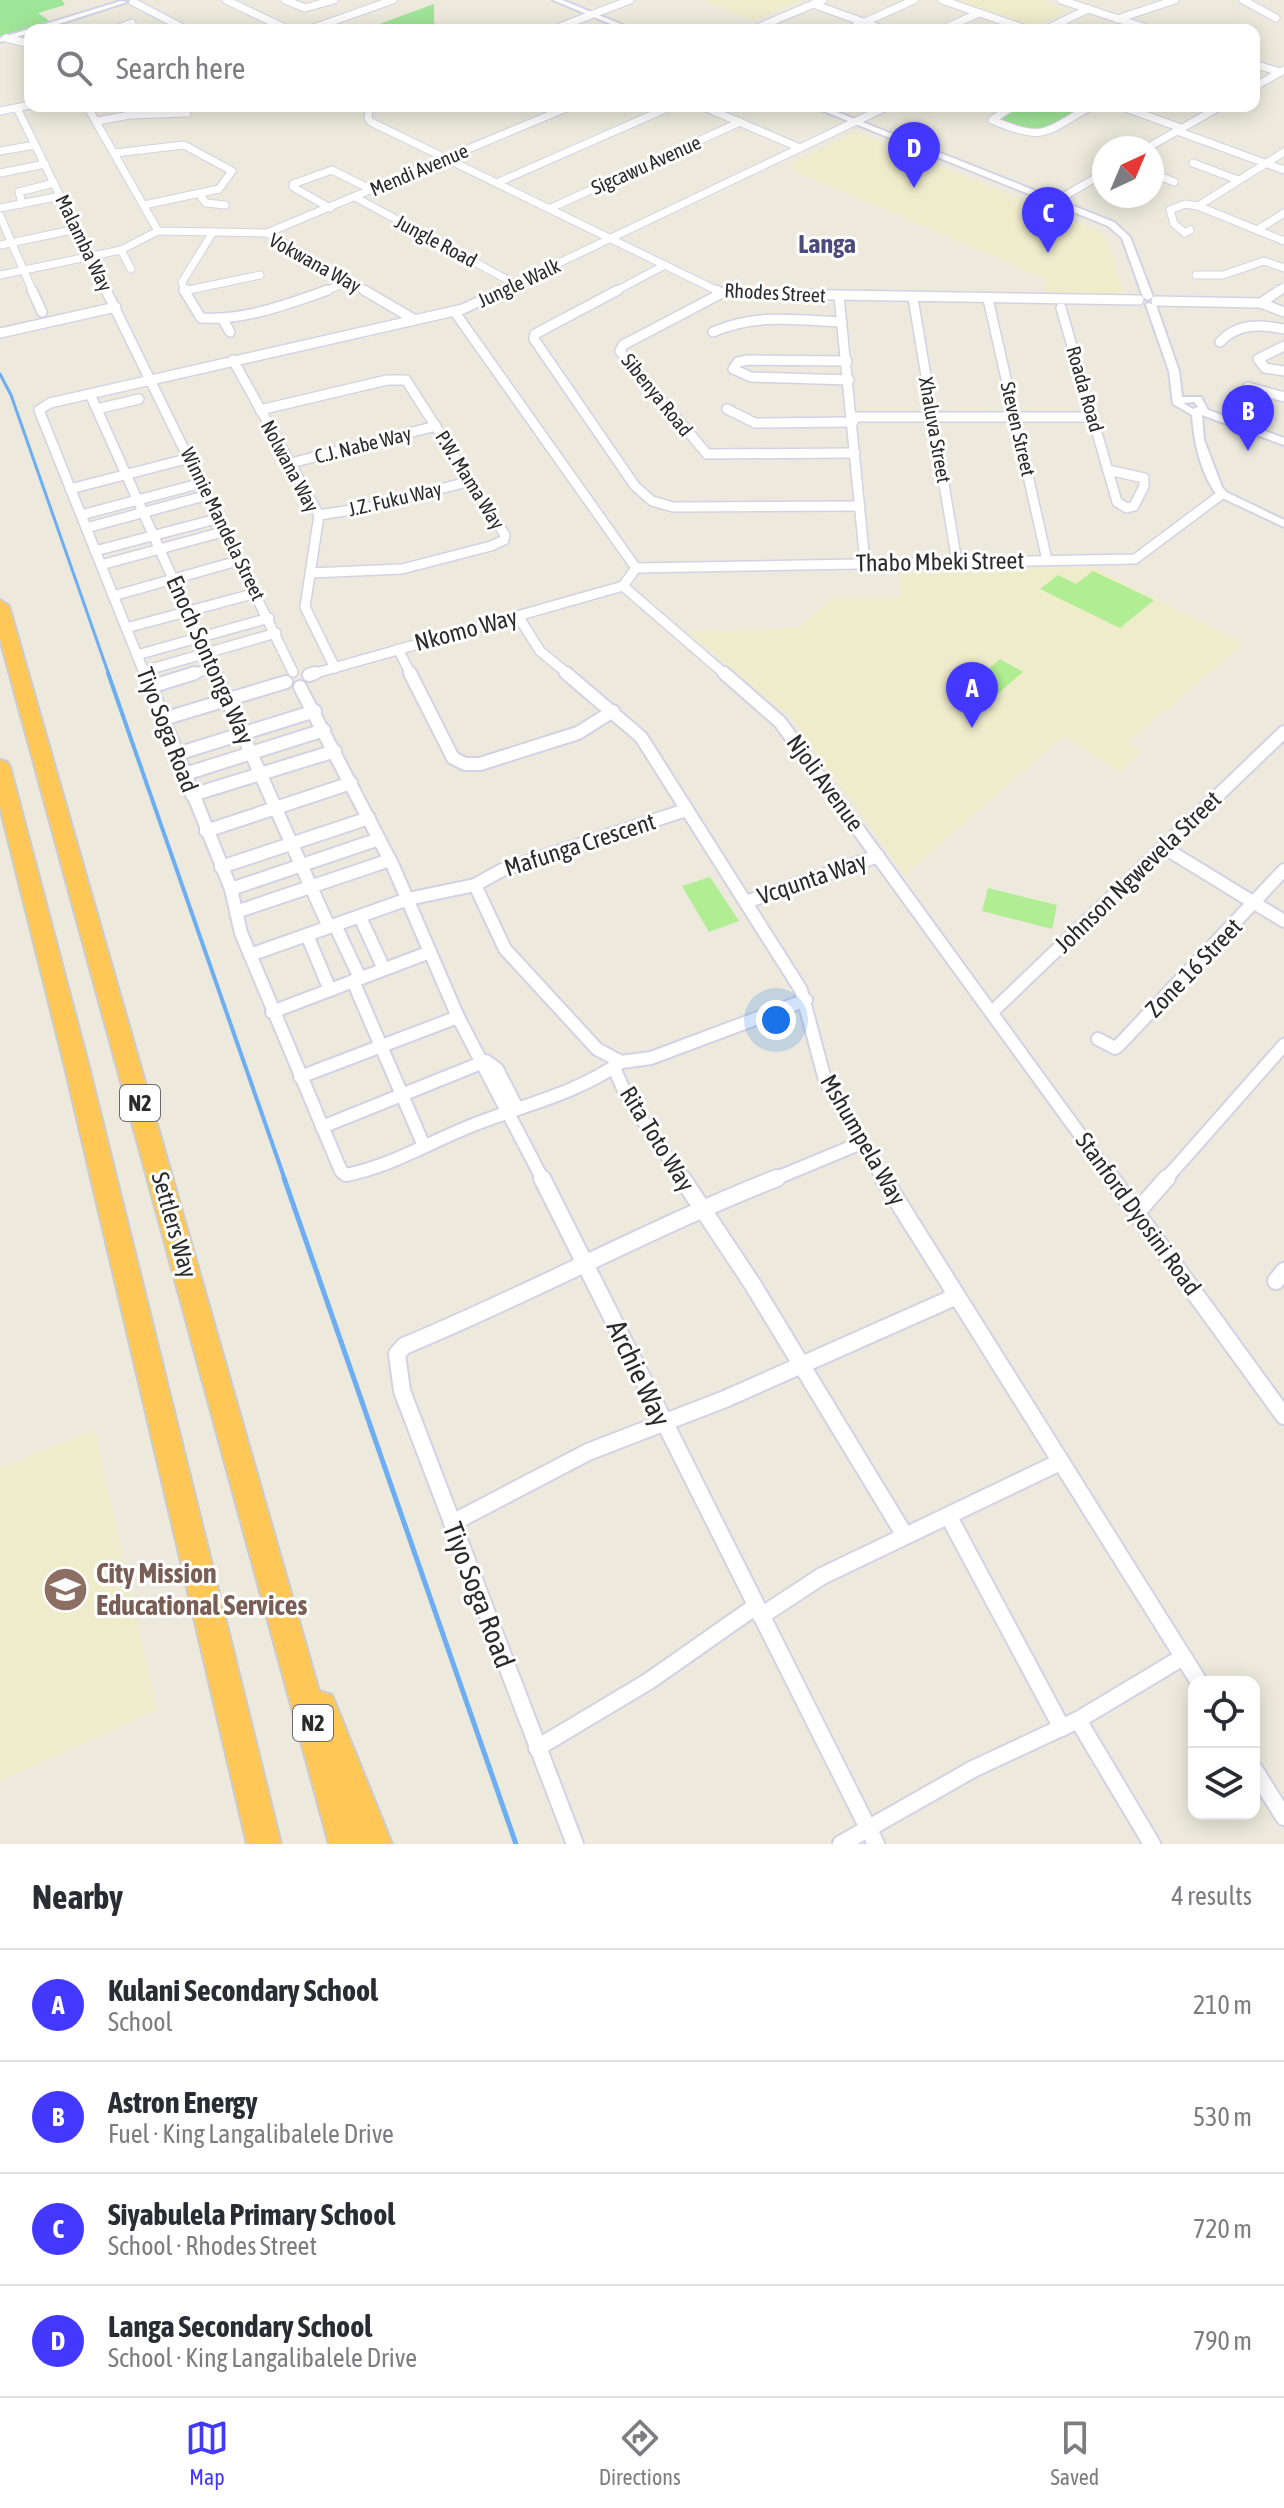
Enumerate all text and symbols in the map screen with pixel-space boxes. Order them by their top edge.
search box [24,24,1260,112]
icon: search [52,46,96,90]
text: Search here [116,51,245,85]
pin: D [888,122,940,188]
street label: Sigcawu Avenue [587,130,704,199]
north arrow [1092,136,1164,208]
street label: Mendi Avenue [366,139,471,201]
pin: C [1022,187,1074,253]
street label: Malamba Way [51,191,118,295]
street label: Jungle Road [391,209,481,272]
street label: Vokwana Way [265,228,365,297]
district label: Langa [798,229,856,259]
street label: Jungle Walk [474,253,564,312]
street label: Rhodes Street [724,278,826,307]
street label: Roada Road [1062,343,1109,435]
street label: Sibenya Road [617,349,698,441]
street label: Xhaluva Street [915,375,956,485]
street label: Steven Street [996,379,1041,479]
pin: B [1222,385,1274,451]
street label: Nolwana Way [257,416,324,516]
street label: C.J. Nabe Way [312,421,414,468]
street label: P.W. Mama Way [431,426,510,533]
street label: Winnie Mandela Street [176,444,271,604]
street label: J.Z. Fuku Way [346,477,444,520]
street label: Thabo Mbeki Street [856,547,1025,576]
street label: Enoch Sontonga Way [161,571,260,748]
street label: Nkomo Way [412,603,520,656]
pin: A [946,662,998,728]
street label: Tiyo Soga Road [131,664,204,796]
street label: Njoli Avenue [781,729,869,836]
street label: Johnson Ngwevela Street [1049,785,1226,958]
street label: Mafunga Crescent [501,807,659,882]
street label: Vcqunta Way [754,847,870,910]
street label: Zone 16 Street [1140,913,1247,1023]
your location [756,1000,796,1040]
street label: Mshumpela Way [815,1070,912,1210]
street label: Rita Toto Way [615,1081,700,1196]
road number: N2 [120,1085,160,1121]
street label: Stanford Dyosini Road [1070,1127,1206,1300]
street label: Settlers Way [147,1169,202,1281]
street label: Archie Way [601,1315,677,1431]
street label: Tiyo Soga Road [437,1518,521,1672]
place label: City Mission Educational Services [96,1557,307,1621]
school or university icon: City Mission Educational Services [41,1565,89,1613]
map controls [1188,1676,1260,1820]
button: locate [1188,1676,1260,1748]
road number: N2 [293,1705,333,1741]
button: layers [1188,1748,1260,1820]
text: Nearby [32,1877,123,1916]
text: 4 results [1171,1881,1252,1911]
text: Kulani Secondary School [108,1973,378,2007]
text: A [52,1990,64,2020]
text: 210 m [1193,1990,1252,2020]
text: School [108,2007,172,2037]
text: Astron Energy [108,2085,258,2119]
text: B [52,2102,64,2132]
text: 530 m [1193,2102,1252,2132]
text: Fuel · King Langalibalele Drive [108,2119,394,2149]
text: Siyabulela Primary School [108,2197,395,2231]
text: C [52,2214,64,2244]
text: 720 m [1193,2214,1252,2244]
text: School · Rhodes Street [108,2231,317,2261]
text: Langa Secondary School [108,2309,372,2343]
text: D [51,2326,65,2356]
text: 790 m [1193,2326,1252,2356]
text: School · King Langalibalele Drive [108,2343,417,2373]
tab: Map [185,2416,229,2490]
tab: Directions [599,2416,681,2490]
tab: Saved [1050,2416,1099,2490]

